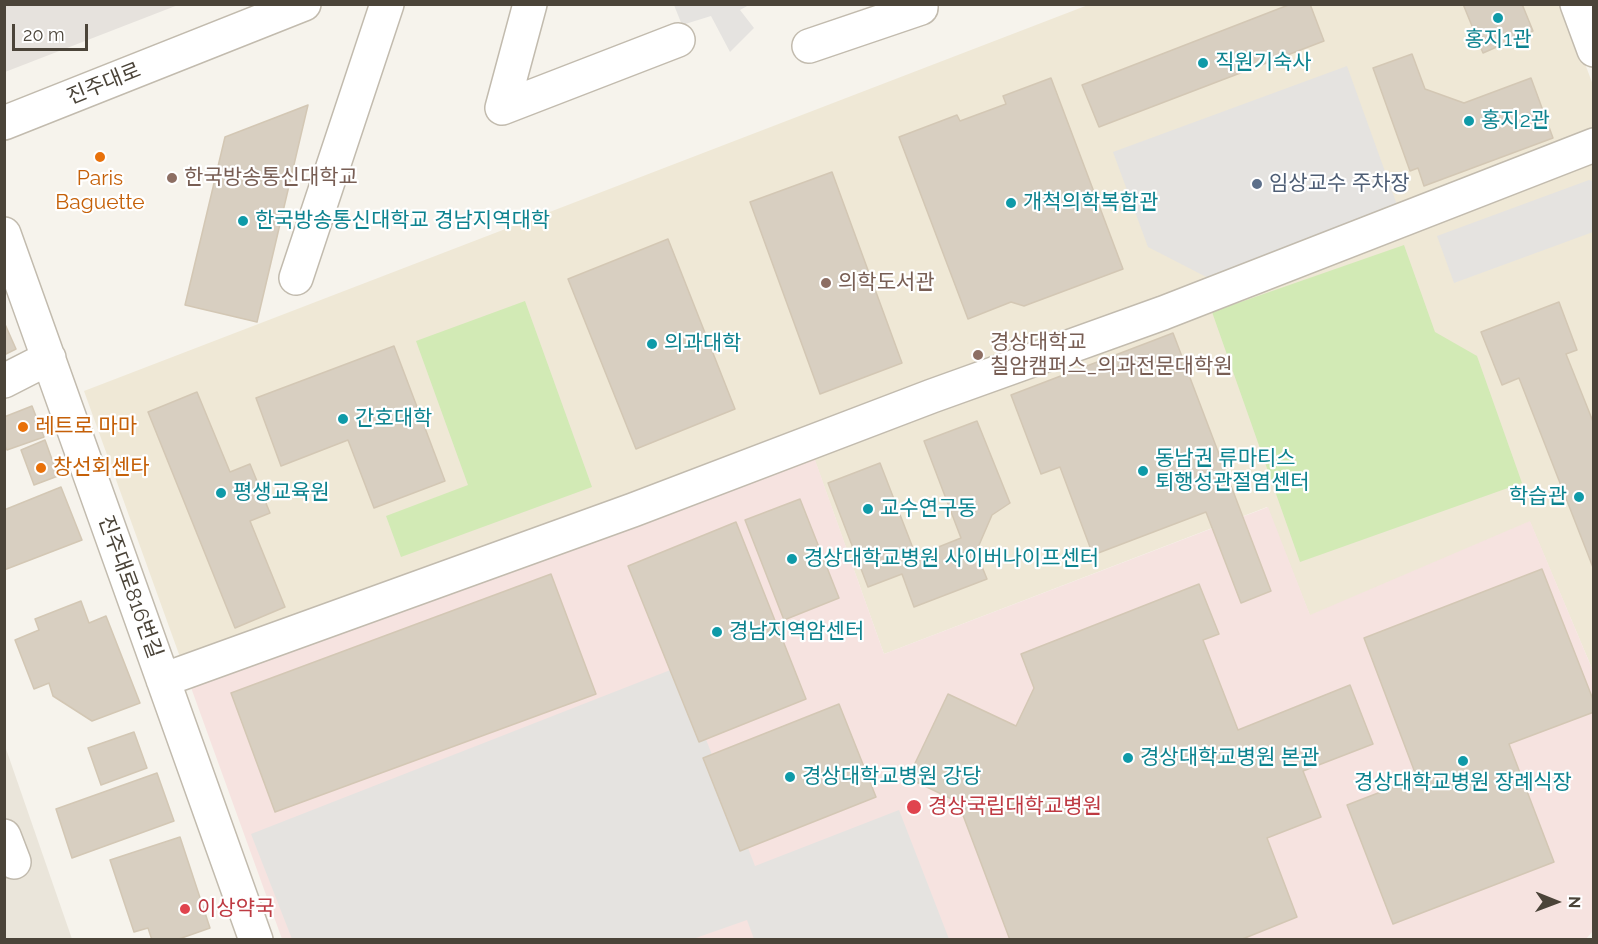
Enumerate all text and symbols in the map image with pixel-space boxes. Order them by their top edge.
marker: 홍지1관 [1491,11,1505,25]
scale bar [15,12,92,50]
text: 20 m [23,24,65,45]
place label: 홍지1관 [1465,27,1531,53]
place label: 직원기숙사 [1215,50,1312,76]
marker: 직원기숙사 [1196,56,1210,70]
street label: 진주대로 [63,58,145,110]
place label: 홍지2관 [1481,108,1550,134]
marker: 홍지2관 [1462,114,1476,128]
marker: Paris Baguette [93,150,107,164]
place label: 한국방송통신대학교 [184,165,358,191]
place label: Paris Baguette [55,166,145,216]
marker: 한국방송통신대학교 [165,171,179,185]
place label: 임상교수 주차장 [1269,171,1410,197]
marker: 임상교수 주차장 [1250,177,1264,191]
place label: 개척의학복합관 [1023,190,1158,216]
marker: 개척의학복합관 [1004,196,1018,210]
place label: 한국방송통신대학교 경남지역대학 [255,208,550,234]
marker: 한국방송통신대학교 경남지역대학 [236,214,250,228]
place label: 의학도서관 [838,270,935,296]
marker: 의학도서관 [819,276,833,290]
place label: 경상대학교 칠암캠퍼스_의과전문대학원 [990,330,1233,380]
place label: 의과대학 [664,331,741,357]
marker: 의과대학 [645,337,659,351]
marker: 경상대학교 칠암캠퍼스_의과전문대학원 [971,348,985,362]
place label: 간호대학 [355,406,432,432]
marker: 간호대학 [336,412,350,426]
place label: 레트로 마마 [35,414,137,440]
marker: 레트로 마마 [16,420,30,434]
place label: 동남권 류마티스 퇴행성관절염센터 [1155,446,1310,496]
place label: 창선회센타 [53,455,150,481]
marker: 창선회센타 [34,461,48,475]
marker: 동남권 류마티스 퇴행성관절염센터 [1136,464,1150,478]
place label: 평생교육원 [233,480,330,506]
place label: 학습관 [1509,484,1567,510]
marker: 평생교육원 [214,486,228,500]
marker: 학습관 [1572,490,1586,504]
place label: 교수연구동 [880,496,977,522]
marker: 교수연구동 [861,502,875,516]
street label: 진주대로816번길 [93,512,167,662]
place label: 경상대학교병원 사이버나이프센터 [804,546,1099,572]
marker: 경상대학교병원 사이버나이프센터 [785,552,799,566]
place label: 경남지역암센터 [729,619,864,645]
marker: 경남지역암센터 [710,625,724,639]
place label: 경상대학교병원 본관 [1140,745,1319,771]
marker: 경상대학교병원 본관 [1121,751,1135,765]
marker: 경상대학교병원 장례식장 [1456,754,1470,768]
place label: 경상대학교병원 강당 [802,764,981,790]
marker: 경상대학교병원 강당 [783,770,797,784]
place label: 경상대학교병원 장례식장 [1354,770,1572,796]
place label: 경상국립대학교병원 [928,794,1102,820]
marker: 경상국립대학교병원 [905,798,923,816]
north arrow [1526,872,1586,932]
place label: 이상약국 [197,896,274,922]
text: N [1565,896,1584,909]
marker: 이상약국 [178,902,192,916]

